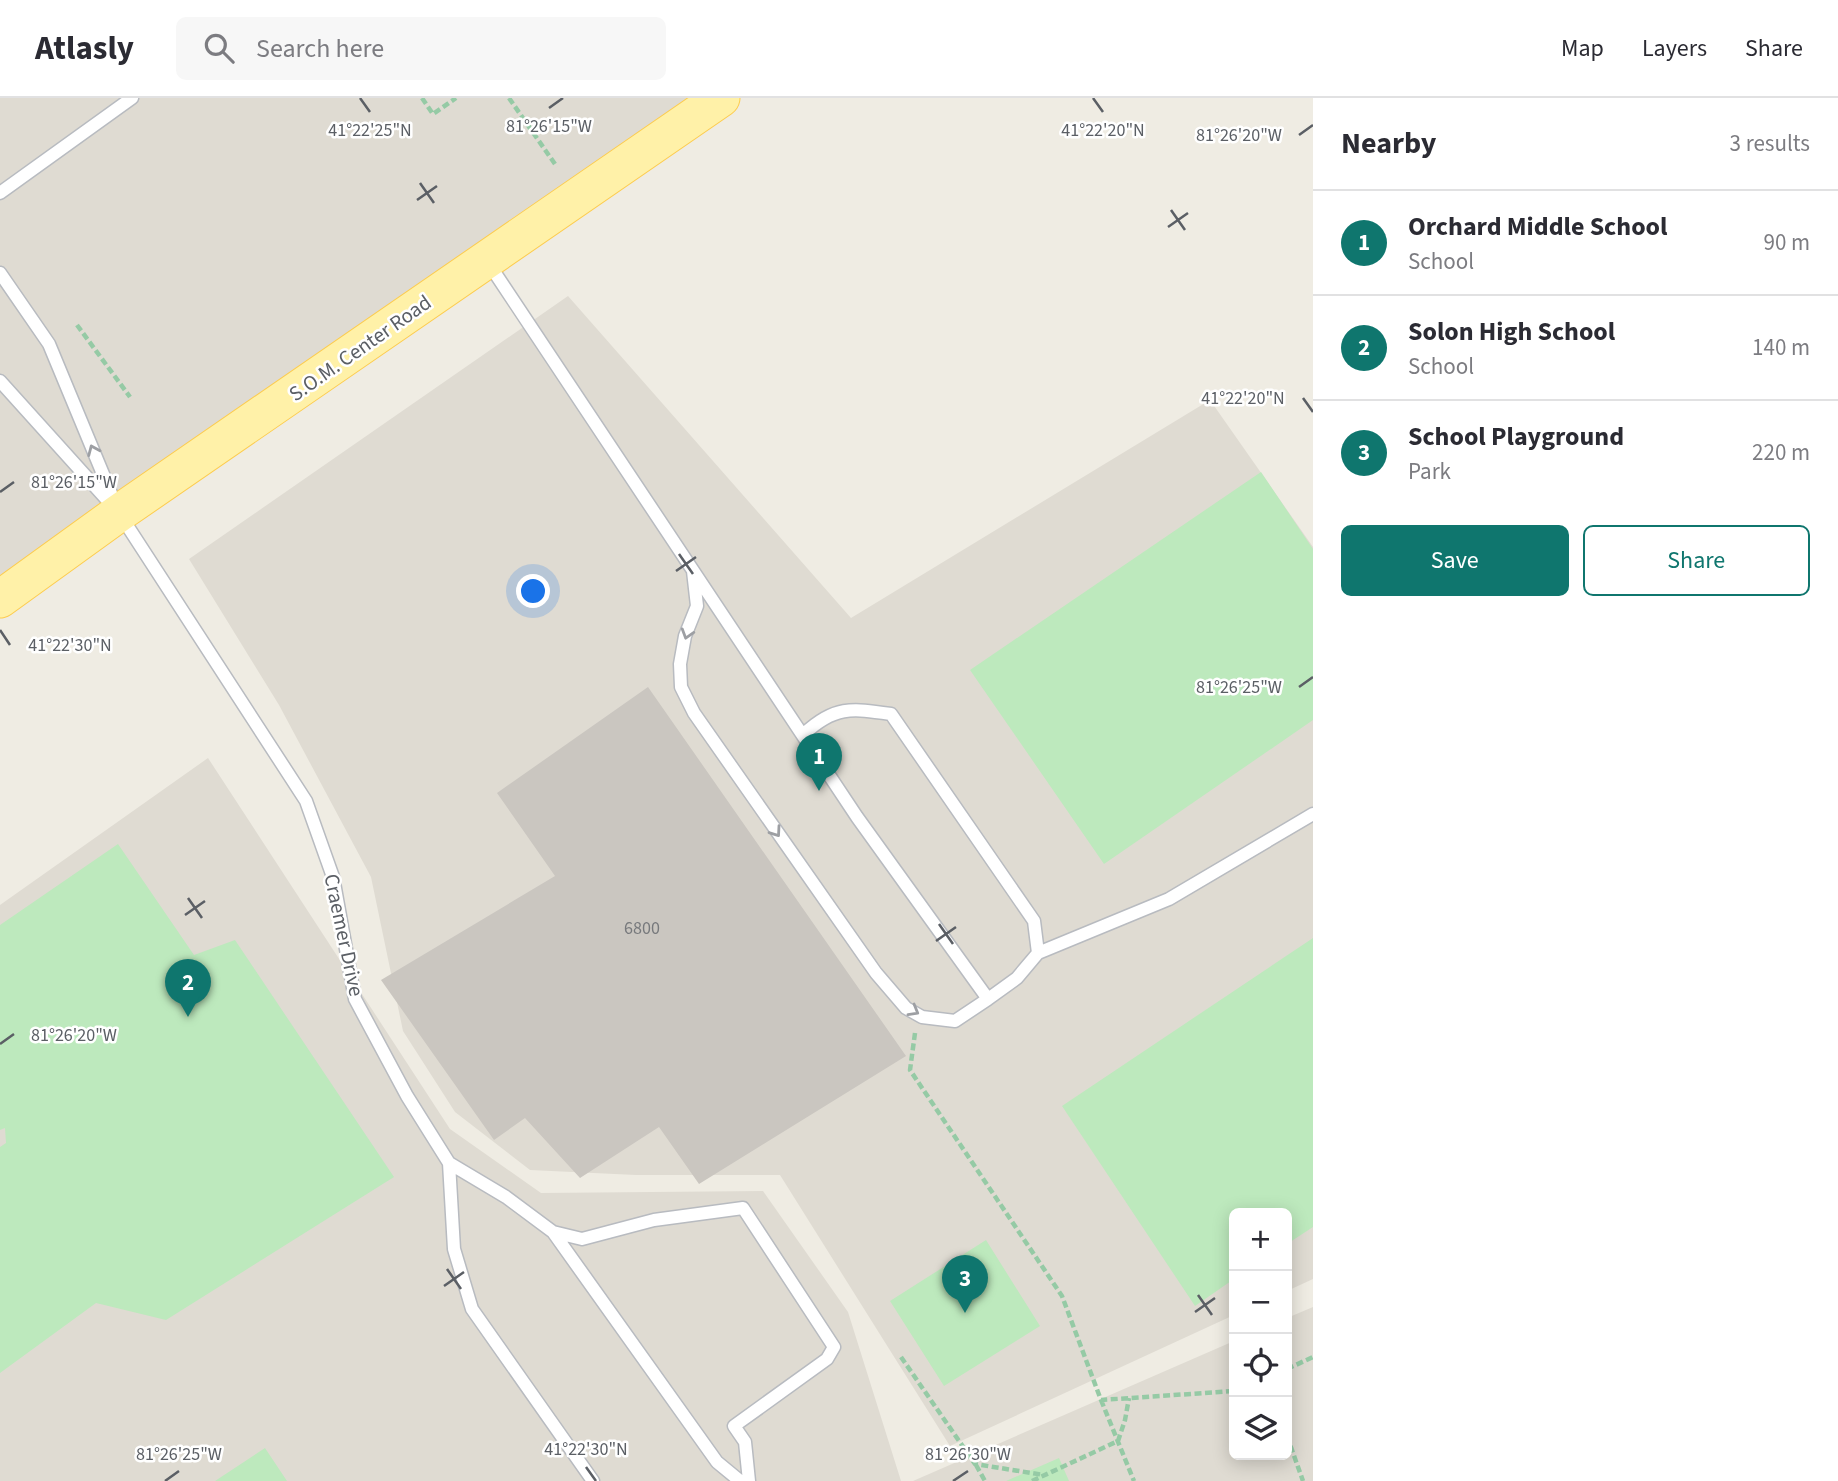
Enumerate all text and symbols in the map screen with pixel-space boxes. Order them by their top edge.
search box [176,17,666,80]
text: Atlasly [35,25,134,72]
icon: search [200,29,238,67]
text: Search here [256,30,384,67]
text: Map [1561,31,1604,66]
text: Layers [1642,31,1707,66]
text: Share [1745,31,1803,66]
text: 81°26'15"W [506,114,592,139]
text: 41°22'25"N [328,118,412,143]
text: 41°22'20"N [1061,118,1145,143]
text: Nearby [1341,122,1436,165]
text: 81°26'20"W [1196,123,1282,148]
text: 3 results [1730,127,1810,160]
text: Orchard Middle School [1408,208,1667,245]
text: 1 [1358,226,1370,259]
text: 90 m [1763,226,1810,259]
text: School [1408,245,1474,278]
street label: S.O.M. Center Road [283,288,437,408]
text: Solon High School [1408,313,1615,350]
text: 2 [1358,331,1370,364]
text: 140 m [1752,331,1810,364]
text: School [1408,350,1474,383]
text: 41°22'20"N [1201,386,1285,411]
text: School Playground [1408,418,1624,455]
text: 3 [1358,436,1370,469]
text: 220 m [1752,436,1810,469]
one-way arrow [87,445,101,458]
text: Park [1408,455,1451,488]
text: 81°26'15"W [31,470,117,495]
button: Save [1341,525,1569,596]
button: Share [1583,525,1810,596]
your location [516,574,550,608]
one-way arrow [681,628,696,640]
text: 41°22'30"N [28,633,112,658]
text: 81°26'25"W [1196,675,1282,700]
pin: 1 [796,733,842,791]
one-way arrow [768,824,780,837]
street label: Craemer Drive [316,871,372,999]
house number: 6800 [624,916,660,941]
pin: 2 [165,959,211,1017]
one-way arrow [906,1003,919,1016]
text: 81°26'20"W [31,1023,117,1048]
map controls [1229,1208,1292,1460]
button: + [1229,1208,1292,1271]
pin: 3 [942,1255,988,1313]
button: − [1229,1271,1292,1334]
button: locate [1229,1334,1292,1397]
button: layers [1229,1397,1292,1460]
text: 41°22'30"N [544,1437,628,1462]
text: 81°26'25"W [136,1442,222,1467]
text: 81°26'30"W [925,1442,1011,1467]

